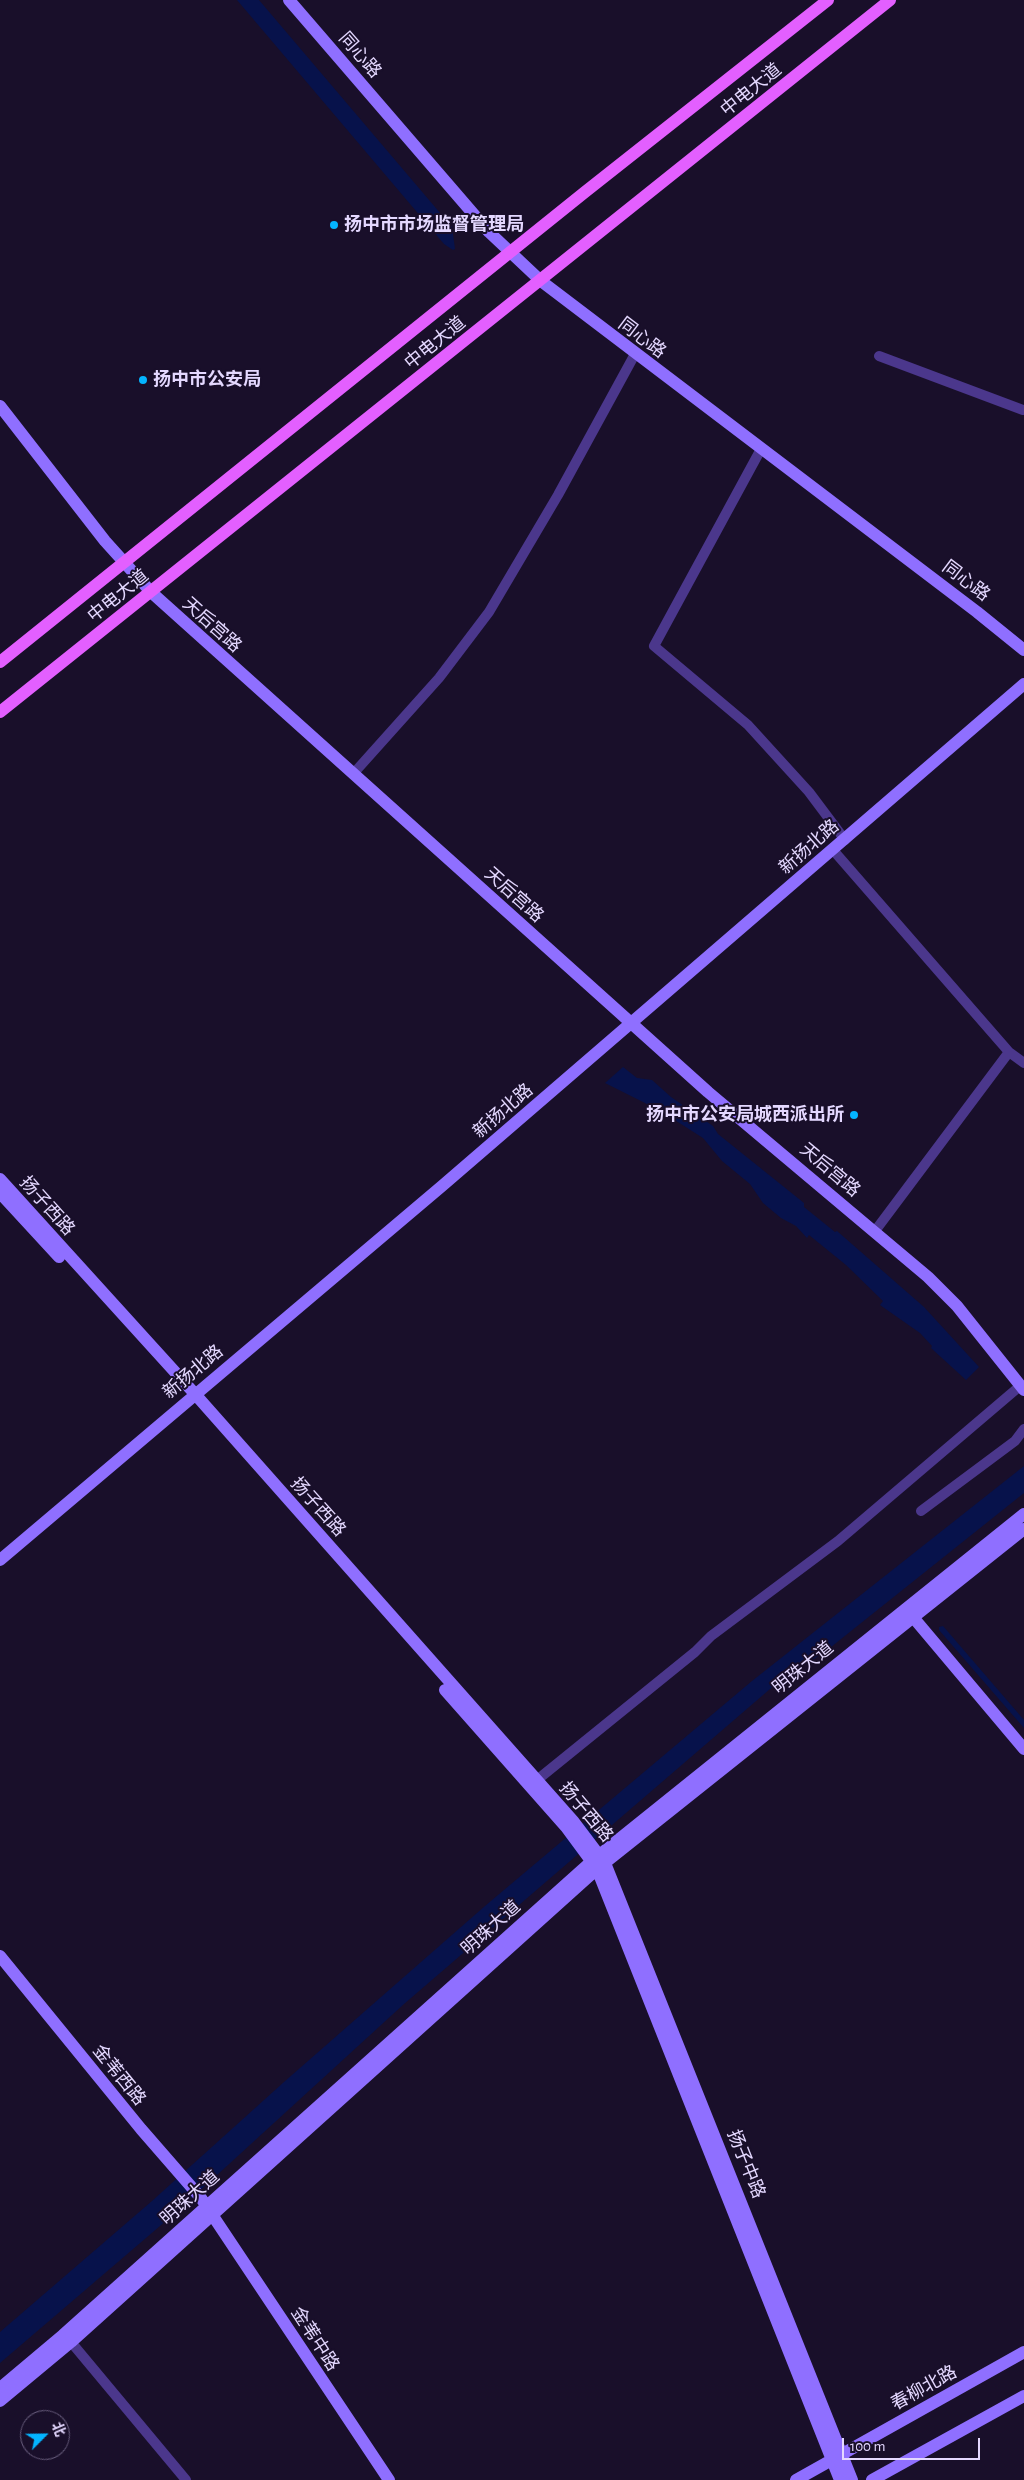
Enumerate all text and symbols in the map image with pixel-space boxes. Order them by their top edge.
street label: 同心路 [334,28,386,82]
street label: 中电大道 [716,59,786,121]
place label: 扬中市市场监督管理局 [344,214,524,236]
marker: 扬中市市场监督管理局 [328,219,340,231]
street label: 中电大道 [400,312,470,374]
street label: 同心路 [614,313,670,363]
place label: 扬中市公安局 [153,369,261,391]
marker: 扬中市公安局 [137,374,149,386]
street label: 同心路 [938,556,994,606]
street label: 中电大道 [83,565,153,627]
street label: 天后宫路 [178,593,246,657]
street label: 新扬北路 [775,815,843,879]
street label: 天后宫路 [480,863,548,927]
street label: 新扬北路 [469,1079,537,1143]
place label: 扬中市公安局城西派出所 [646,1104,844,1126]
marker: 扬中市公安局城西派出所 [848,1109,860,1121]
street label: 天后宫路 [795,1139,865,1201]
street label: 扬子西路 [15,1172,79,1240]
street label: 新扬北路 [158,1341,228,1403]
street label: 扬子西路 [286,1473,350,1541]
street label: 明珠大道 [768,1637,838,1699]
street label: 扬子西路 [555,1777,617,1847]
street label: 明珠大道 [457,1896,525,1960]
street label: 金苇西路 [88,2040,150,2110]
street label: 扬子中路 [723,2127,769,2201]
street label: 明珠大道 [156,2166,224,2230]
street label: 金苇中路 [286,2303,344,2375]
street label: 春柳北路 [887,2361,961,2415]
north arrow [20,2410,70,2460]
text: 北 [49,2420,67,2439]
scale bar [844,2428,982,2460]
text: 100 m [850,2439,885,2454]

